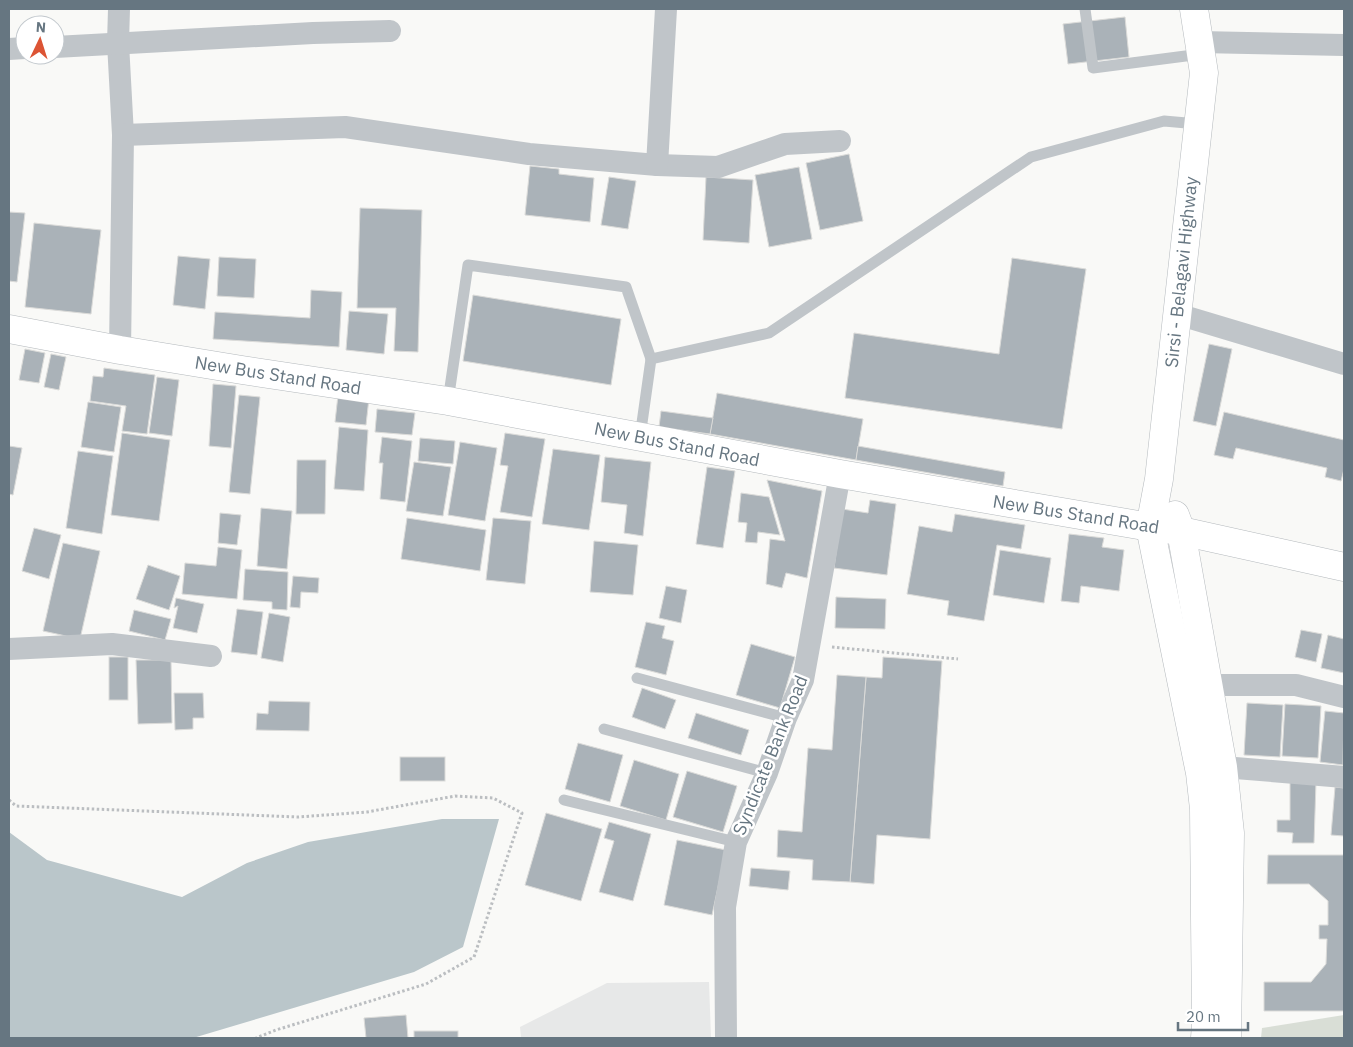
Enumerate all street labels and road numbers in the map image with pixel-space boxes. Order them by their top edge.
street label: Sirsi - Belagavi Highway [1160,175,1202,369]
street label: New Bus Stand Road [193,350,363,400]
street label: New Bus Stand Road [592,417,762,471]
street label: New Bus Stand Road [991,489,1161,539]
street label: Syndicate Bank Road [727,672,813,838]

